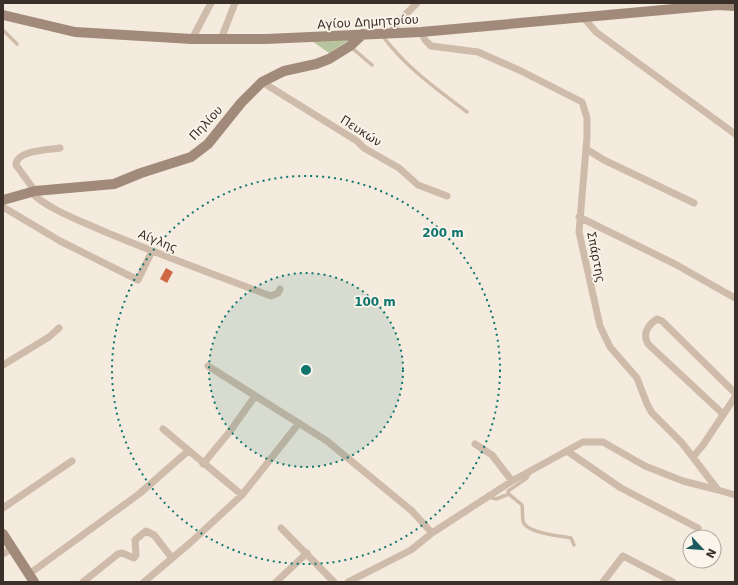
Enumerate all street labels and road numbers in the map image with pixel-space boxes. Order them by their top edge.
street label: Αγίου Δημητρίου [317,12,419,32]
street label: Πηλίου [187,103,226,143]
street label: Πευκών [338,113,384,150]
street label: Αίγλης [136,227,180,255]
street label: Σπάρτης [584,230,608,284]

